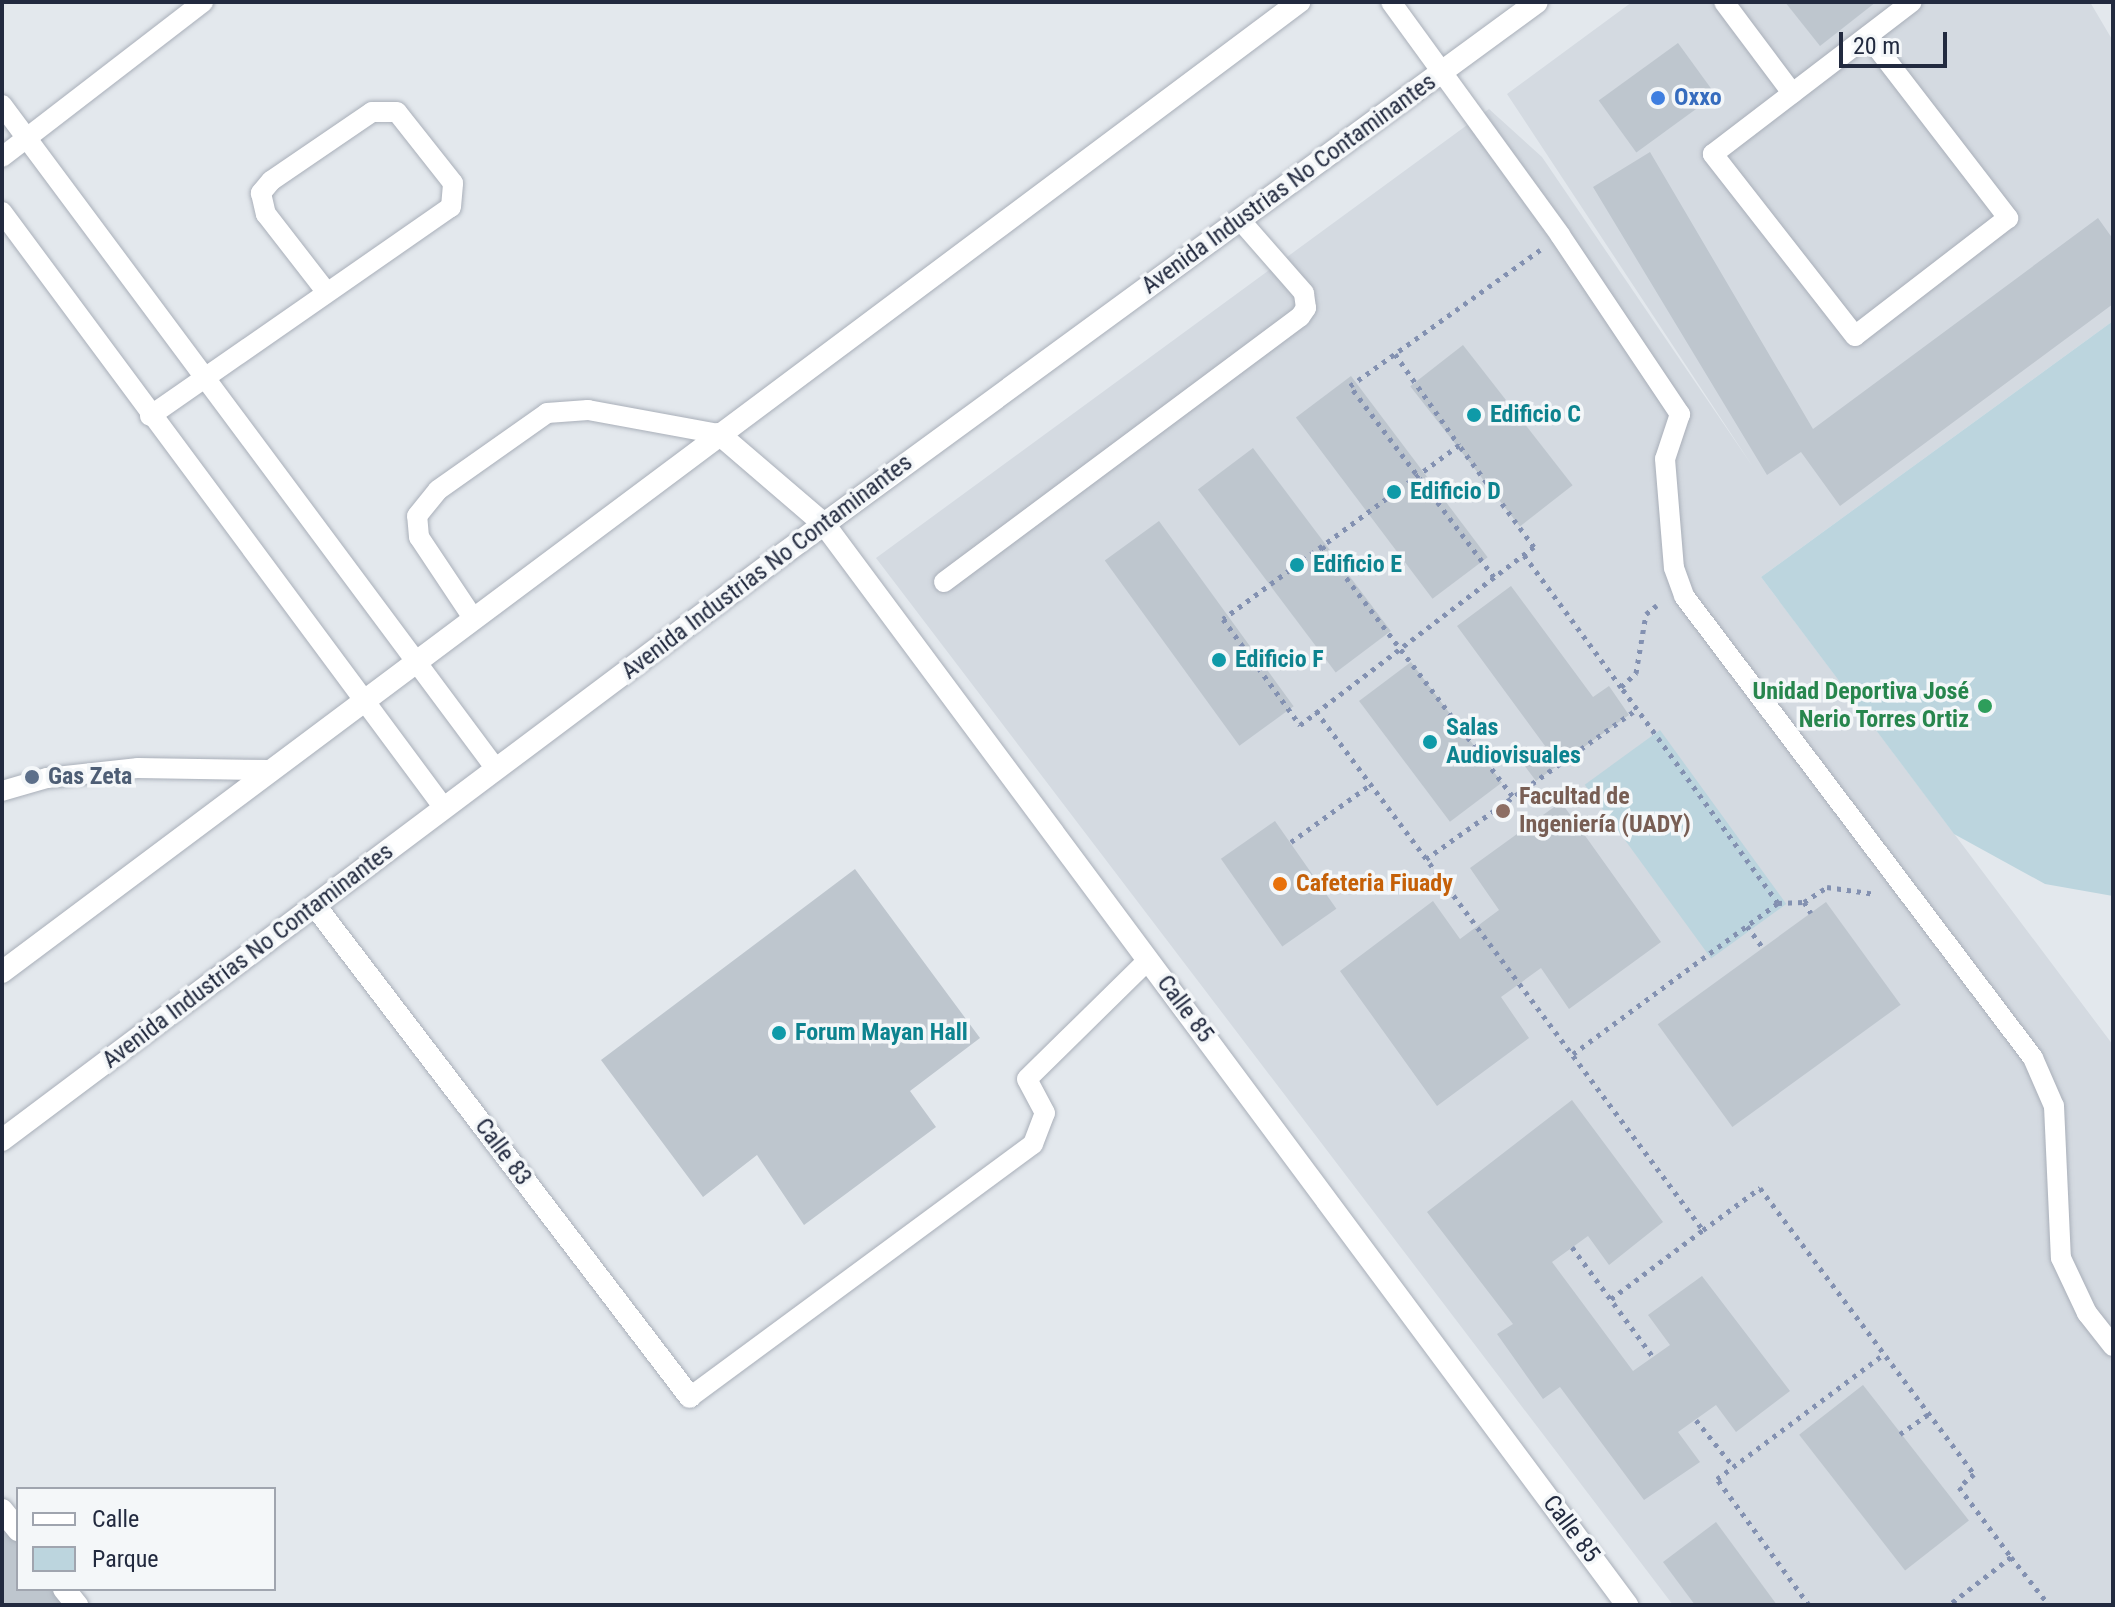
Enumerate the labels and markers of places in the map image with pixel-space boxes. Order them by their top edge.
place label: Oxxo [1674,84,1722,112]
marker: Oxxo [1649,89,1667,107]
place label: Edificio C [1490,401,1581,429]
marker: Edificio C [1465,406,1483,424]
place label: Edificio D [1410,478,1501,506]
marker: Edificio D [1385,483,1403,501]
place label: Edificio E [1313,551,1402,579]
marker: Edificio E [1288,556,1306,574]
place label: Edificio F [1235,646,1324,674]
marker: Edificio F [1210,651,1228,669]
place label: Unidad Deportiva José Nerio Torres Ortiz [1752,678,1969,734]
marker: Unidad Deportiva José Nerio Torres Ortiz [1976,697,1994,715]
place label: Salas Audiovisuales [1446,714,1581,770]
marker: Salas Audiovisuales [1421,733,1439,751]
place label: Gas Zeta [48,763,132,791]
marker: Gas Zeta [23,768,41,786]
place label: Facultad de Ingeniería (UADY) [1519,783,1691,839]
marker: Facultad de Ingeniería (UADY) [1494,802,1512,820]
place label: Cafeteria Fiuady [1296,870,1453,898]
marker: Cafeteria Fiuady [1271,875,1289,893]
place label: Forum Mayan Hall [795,1019,968,1047]
marker: Forum Mayan Hall [770,1024,788,1042]

